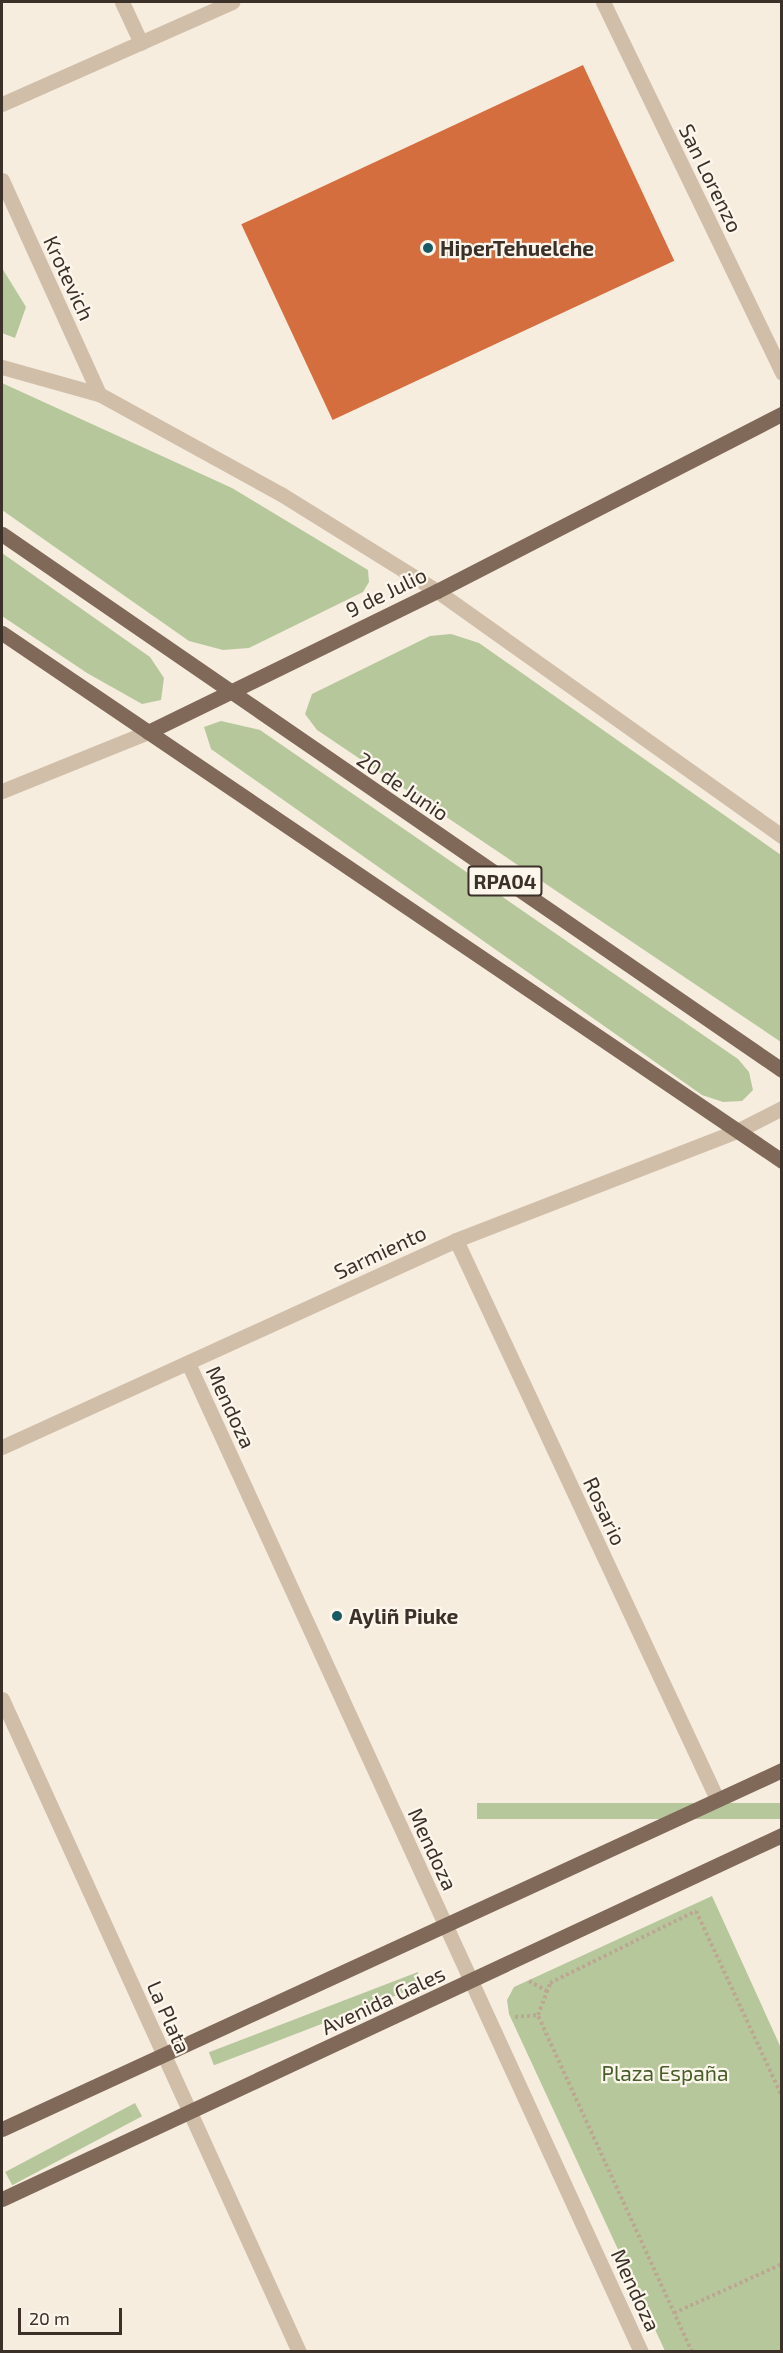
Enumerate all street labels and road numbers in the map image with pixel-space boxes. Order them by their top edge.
street label: San Lorenzo [674,120,748,236]
street label: Krotevich [38,232,100,324]
street label: 9 de Julio [341,562,431,622]
street label: 20 de Junio [352,746,454,826]
road number: RPA04 [466,864,544,898]
street label: Sarmiento [330,1220,430,1284]
street label: Mendoza [201,1362,261,1452]
street label: Rosario [578,1473,632,1549]
street label: Mendoza [403,1804,463,1894]
street label: Avenida Gales [317,1960,449,2040]
street label: La Plata [142,1977,196,2057]
street label: Mendoza [606,2245,666,2335]

